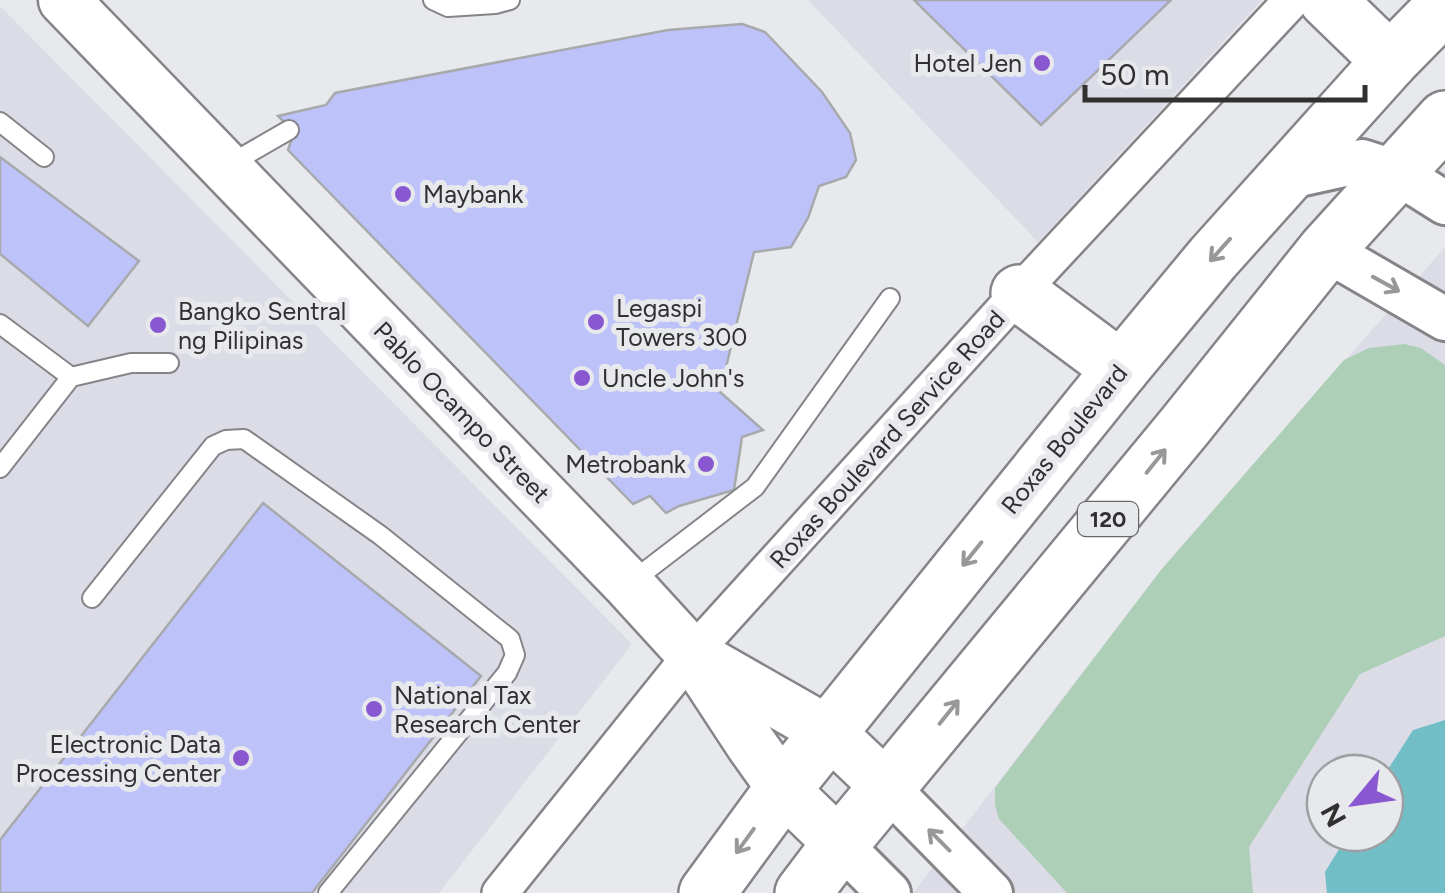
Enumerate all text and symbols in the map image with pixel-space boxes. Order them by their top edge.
scale bar [1085,40,1365,102]
place label: Hotel Jen [914,48,1022,78]
marker: Hotel Jen [1031,52,1053,74]
text: 50 m [1100,56,1169,93]
place label: Maybank [423,179,524,209]
marker: Maybank [392,183,414,205]
one-way arrow [1209,237,1232,262]
one-way arrow [1371,274,1400,294]
place label: Legaspi Towers 300 [616,293,747,352]
place label: Bangko Sentral ng Pilipinas [178,296,346,355]
street label: Roxas Boulevard Service Road [763,304,1011,574]
marker: Legaspi Towers 300 [585,311,607,333]
marker: Bangko Sentral ng Pilipinas [147,314,169,336]
street label: Pablo Ocampo Street [368,315,556,509]
street label: Roxas Boulevard [995,358,1133,520]
place label: Uncle John's [602,363,744,393]
marker: Uncle John's [571,367,593,389]
place label: Metrobank [565,449,687,479]
one-way arrow [1145,449,1167,475]
marker: Metrobank [695,453,717,475]
road number: 120 [1078,502,1138,536]
one-way arrow [962,540,983,567]
place label: National Tax Research Center [394,680,581,739]
marker: National Tax Research Center [363,698,385,720]
one-way arrow [938,699,960,725]
place label: Electronic Data Processing Center [15,729,222,788]
marker: Electronic Data Processing Center [230,747,252,769]
north arrow [1305,753,1405,853]
text: N [1313,797,1353,833]
one-way arrow [735,827,756,854]
one-way arrow [927,828,951,852]

